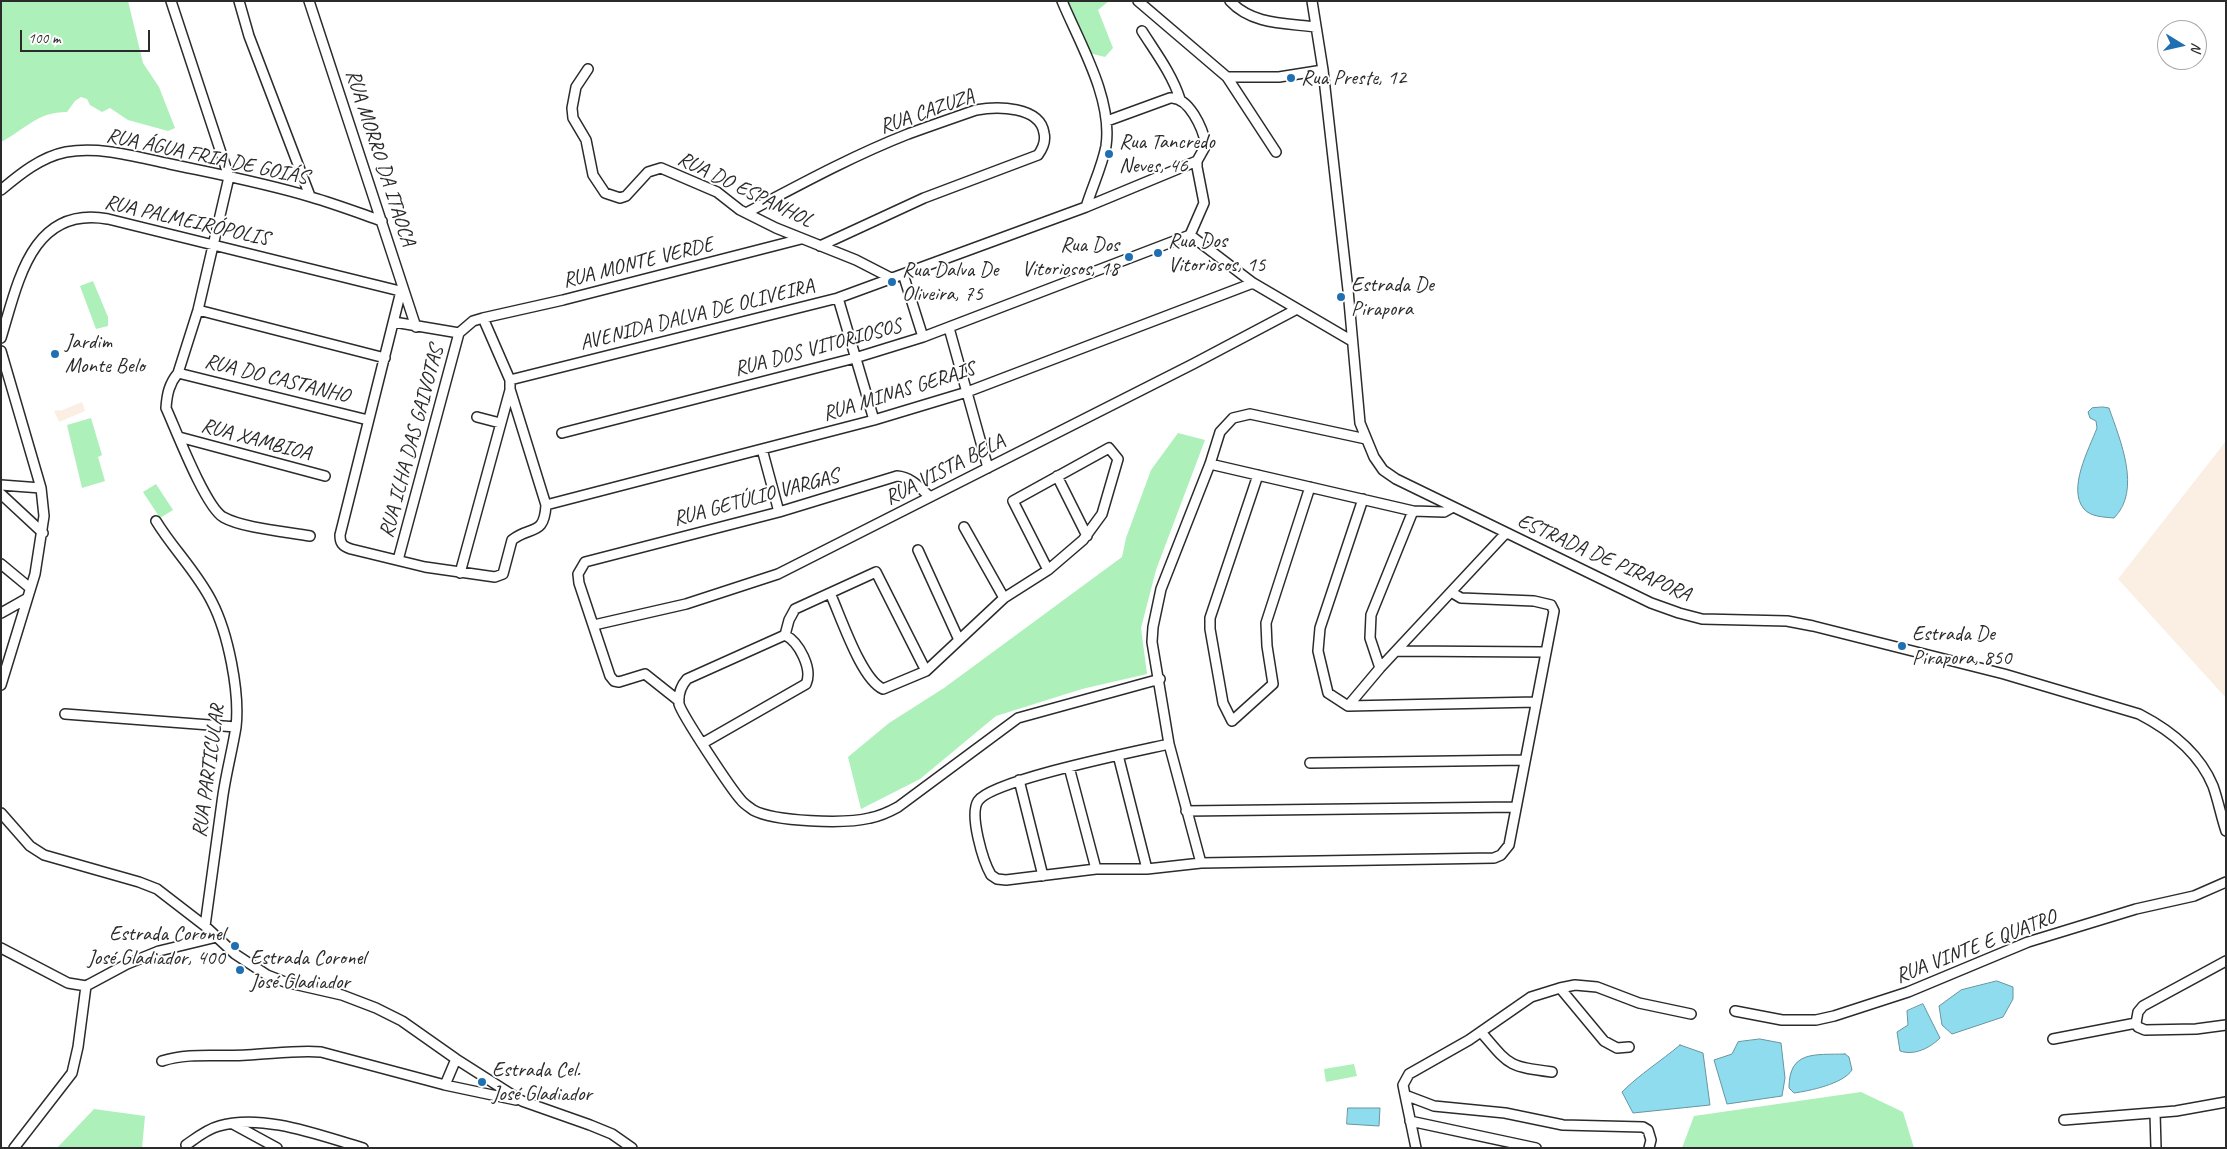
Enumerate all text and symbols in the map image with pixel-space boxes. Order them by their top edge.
scale bar [22,20,152,52]
north arrow [2157,20,2207,70]
text: 100 m [28,29,60,48]
text: N [2187,42,2205,53]
place label: Rua Preste, 12 [1301,65,1406,91]
street label: RUA MORRO DA ITAOCA [340,67,420,249]
marker: Rua Preste, 12 [1285,72,1297,84]
street label: RUA CAZUZA [876,84,978,140]
street label: RUA ÁGUA FRIA DE GOIÁS [104,123,310,191]
place label: Rua Tancredo Neves, 46 [1119,129,1215,179]
street label: RUA DO ESPANHOL [673,146,817,234]
marker: Rua Tancredo Neves, 46 [1103,148,1115,160]
street label: RUA PALMEIRÓPOLIS [102,190,272,252]
place label: Rua Dos Vitoriosos, 15 [1168,228,1265,278]
street label: RUA MONTE VERDE [560,232,716,294]
place label: Rua Dos Vitoriosos, 18 [1022,232,1119,282]
marker: Rua Dos Vitoriosos, 15 [1152,247,1164,259]
marker: Rua Dos Vitoriosos, 18 [1123,251,1135,263]
place label: Rua Dalva De Oliveira, 75 [902,257,998,307]
place label: Estrada De Pirapora [1351,272,1434,322]
street label: AVENIDA DALVA DE OLIVEIRA [577,274,817,356]
marker: Rua Dalva De Oliveira, 75 [886,276,898,288]
marker: Estrada De Pirapora [1335,291,1347,303]
street label: RUA DOS VITORIOSOS [732,314,904,382]
place label: Jardim Monte Belo [65,329,145,379]
street label: RUA ILHA DAS GAIVOTAS [374,343,450,541]
marker: Jardim Monte Belo [49,348,61,360]
street label: RUA DO CASTANHO [202,349,352,409]
street label: RUA MINAS GERAIS [820,357,978,427]
street label: RUA XAMBIOA [198,413,314,467]
street label: RUA VISTA BELA [881,429,1009,511]
street label: RUA GETÚLIO VARGAS [670,464,842,532]
street label: ESTRADA DE PIRAPORA [1513,508,1695,608]
place label: Estrada De Pirapora, 850 [1912,621,2012,671]
marker: Estrada De Pirapora, 850 [1896,640,1908,652]
street label: RUA PARTICULAR [187,703,231,839]
street label: RUA VINTE E QUATRO [1892,905,2060,989]
place label: Estrada Coronel José Gladiador, 400 [88,921,225,971]
marker: Estrada Coronel José Gladiador, 400 [229,940,241,952]
place label: Estrada Coronel José Gladiador [250,945,366,995]
marker: Estrada Coronel José Gladiador [234,964,246,976]
place label: Estrada Cel. José Gladiador [492,1057,592,1107]
marker: Estrada Cel. José Gladiador [476,1076,488,1088]

